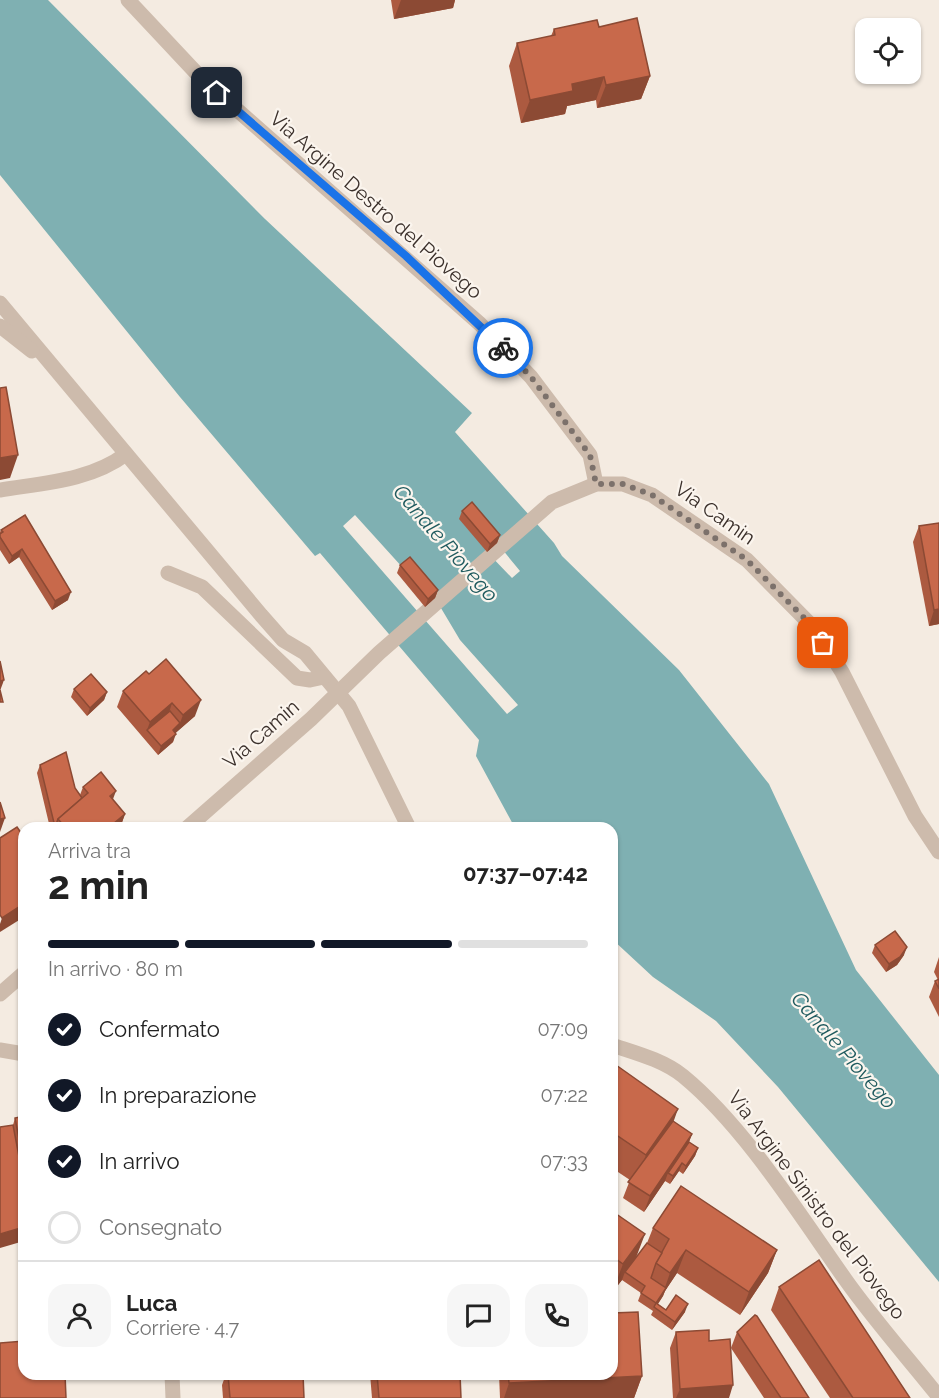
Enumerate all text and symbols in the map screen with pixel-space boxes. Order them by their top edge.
map controls [855,18,921,84]
button: locate [855,18,921,84]
pin [191,67,242,118]
icon: home [200,76,233,109]
street label: Via Argine Destro del Piovego [265,106,487,304]
courier [473,318,533,378]
icon: bike [487,332,520,365]
street label: Via Camin [670,477,760,549]
water label: Canale Piovego [388,479,504,607]
pin [797,617,848,668]
icon: bag [806,626,839,659]
street label: Via Camin [218,694,304,774]
text: Arriva tra [48,839,131,863]
text: 07:37–07:42 [463,860,588,886]
text: 2 min [48,862,149,908]
text: In arrivo · 80 m [48,957,183,981]
water label: Canale Piovego [786,986,902,1114]
icon: check [48,1013,81,1046]
text: Confermato [99,1016,220,1042]
text: 07:09 [537,1017,588,1041]
icon: check [48,1079,81,1112]
text: In preparazione [99,1082,256,1108]
text: 07:22 [541,1083,588,1107]
street label: Via Argine Sinistro del Piovego [723,1086,911,1324]
icon: check [48,1145,81,1178]
text: In arrivo [99,1148,180,1174]
text: 07:33 [540,1149,588,1173]
text: Consegnato [99,1214,222,1240]
button: person [48,1284,111,1347]
button: chat [447,1284,510,1347]
button: phone [525,1284,588,1347]
text: Luca [126,1290,177,1316]
text: Corriere · 4.7 [126,1316,239,1340]

